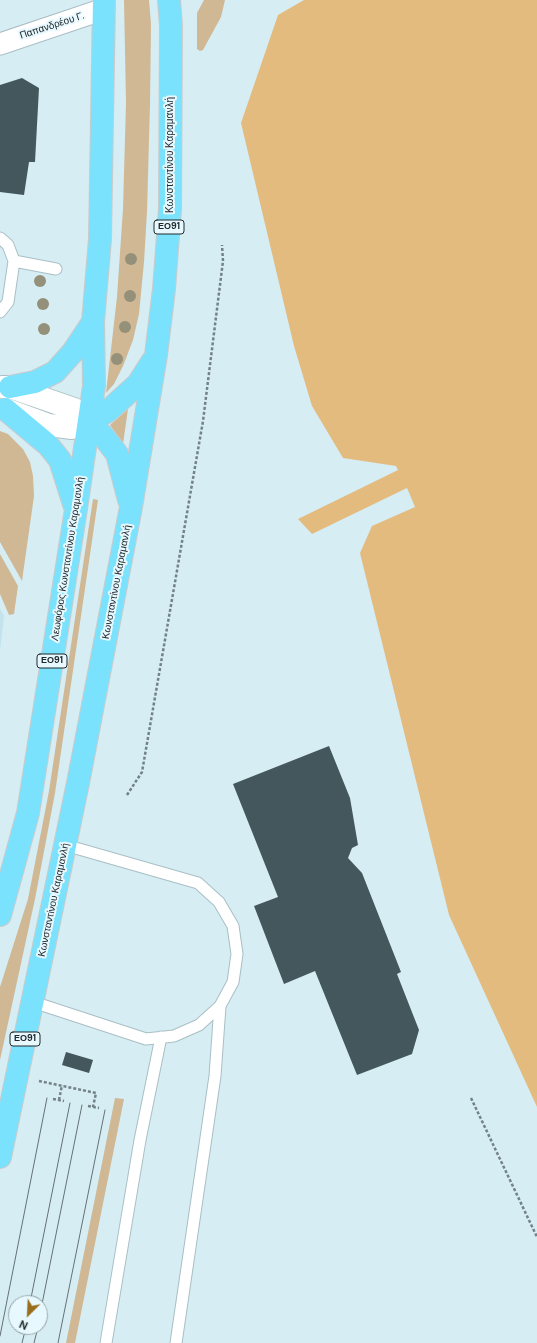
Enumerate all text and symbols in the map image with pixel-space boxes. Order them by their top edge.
street label: Παπανδρέου Γ. [18,10,86,42]
street label: Κωνσταντίνου Καραμανλή [164,97,176,213]
road number: ΕΟ91 [154,220,184,234]
street label: Λεωφόρος Κωνσταντίνου Καραμανλή [49,476,87,642]
street label: Κωνσταντίνου Καραμανλή [100,524,134,640]
road number: ΕΟ91 [37,654,67,668]
street label: Κωνσταντίνου Καραμανλή [36,842,72,958]
road number: ΕΟ91 [10,1032,40,1046]
north arrow [8,1295,48,1335]
text: N [17,1317,30,1333]

